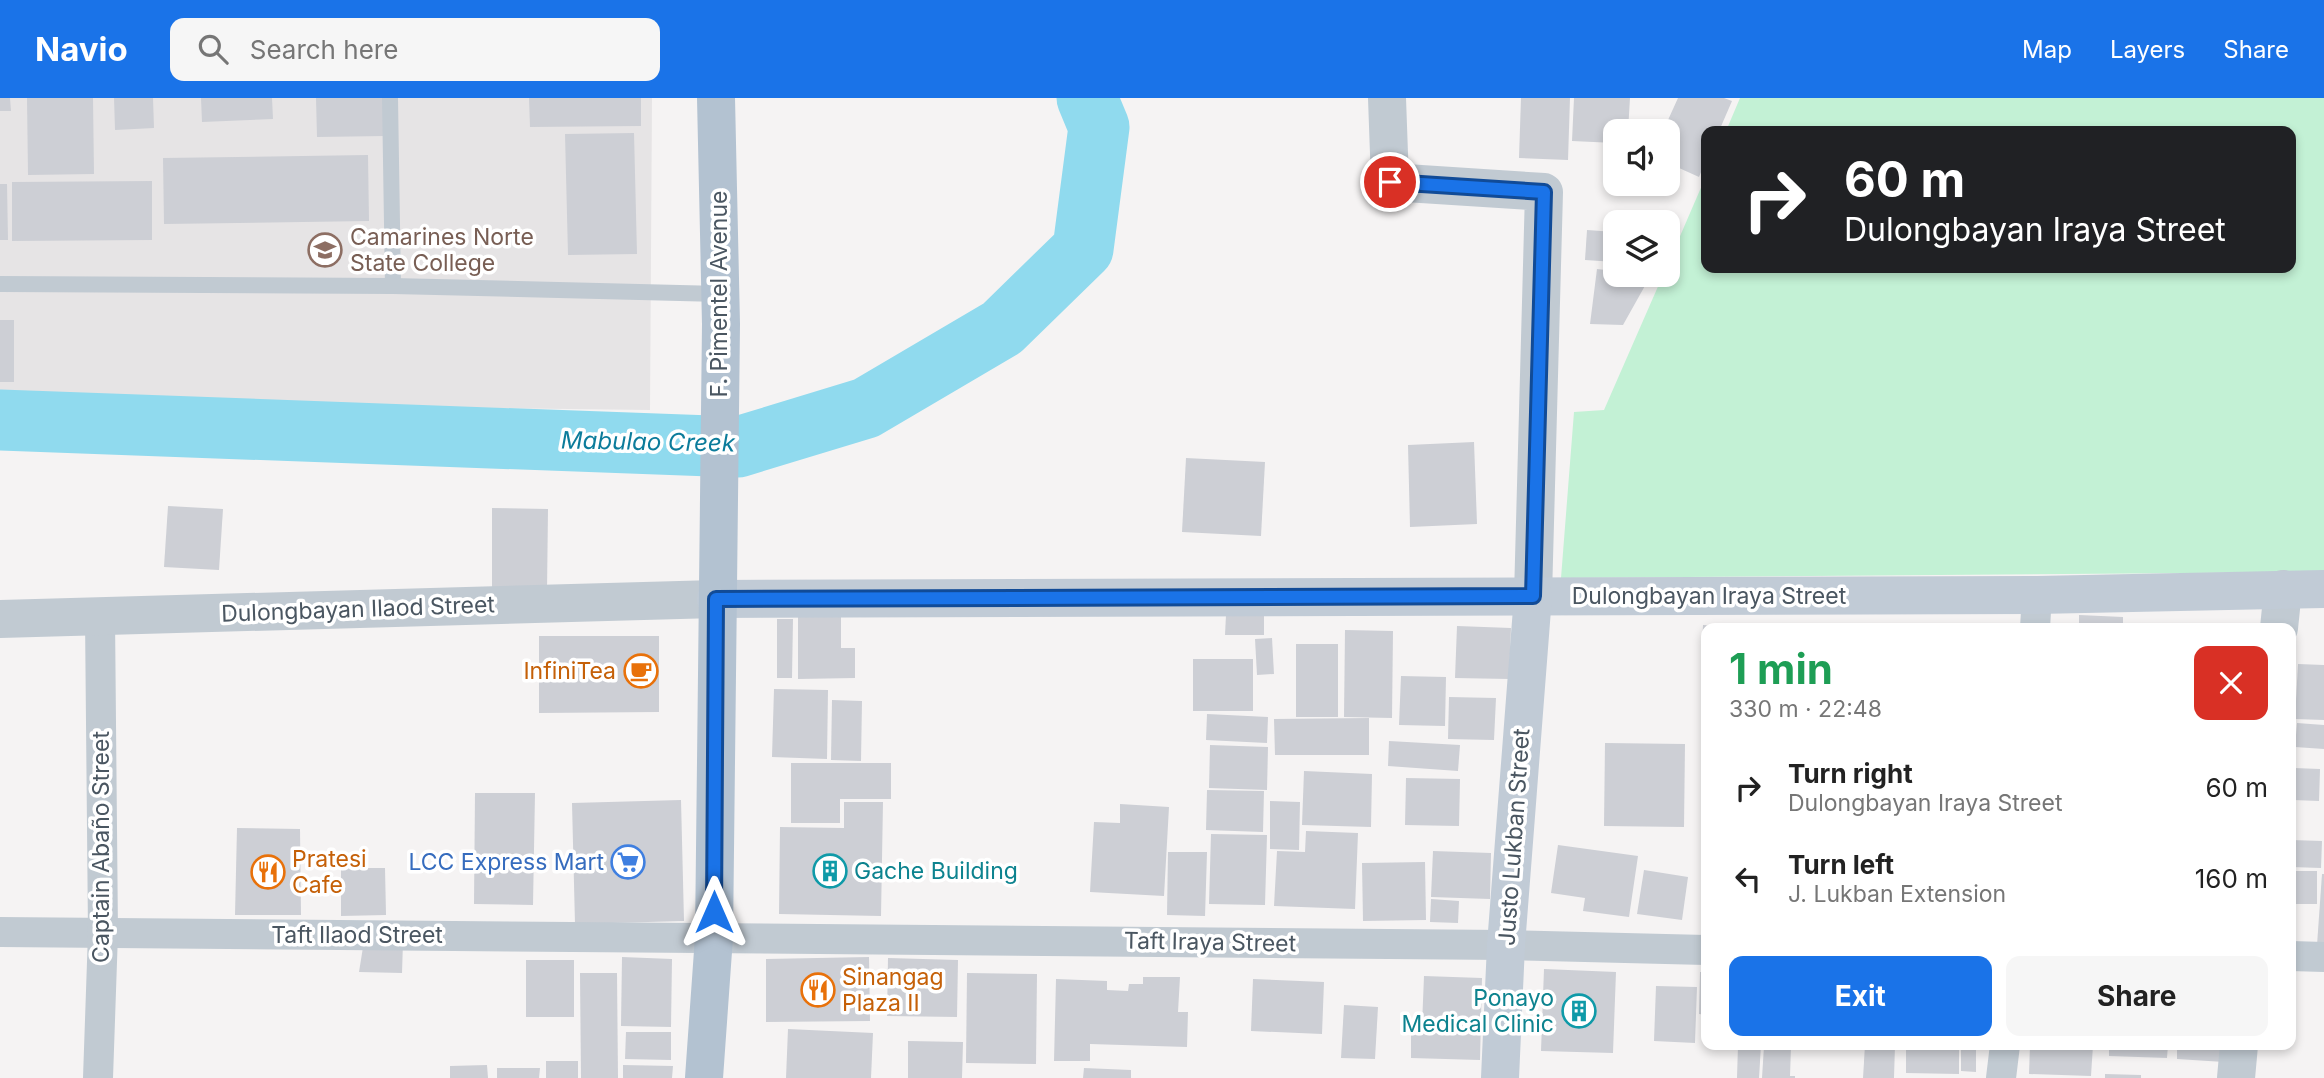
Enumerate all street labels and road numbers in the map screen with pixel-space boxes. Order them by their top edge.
street label: F. Pimentel Avenue [705,191,733,397]
street label: Dulongbayan Iraya Street [1572,582,1847,610]
street label: Dulongbayan Ilaod Street [221,590,496,628]
street label: Justo Lukban Street [1492,727,1536,947]
street label: Captain Abaño Street [87,731,115,963]
street label: Taft Ilaod Street [271,921,443,949]
street label: Taft Iraya Street [1124,926,1297,958]

